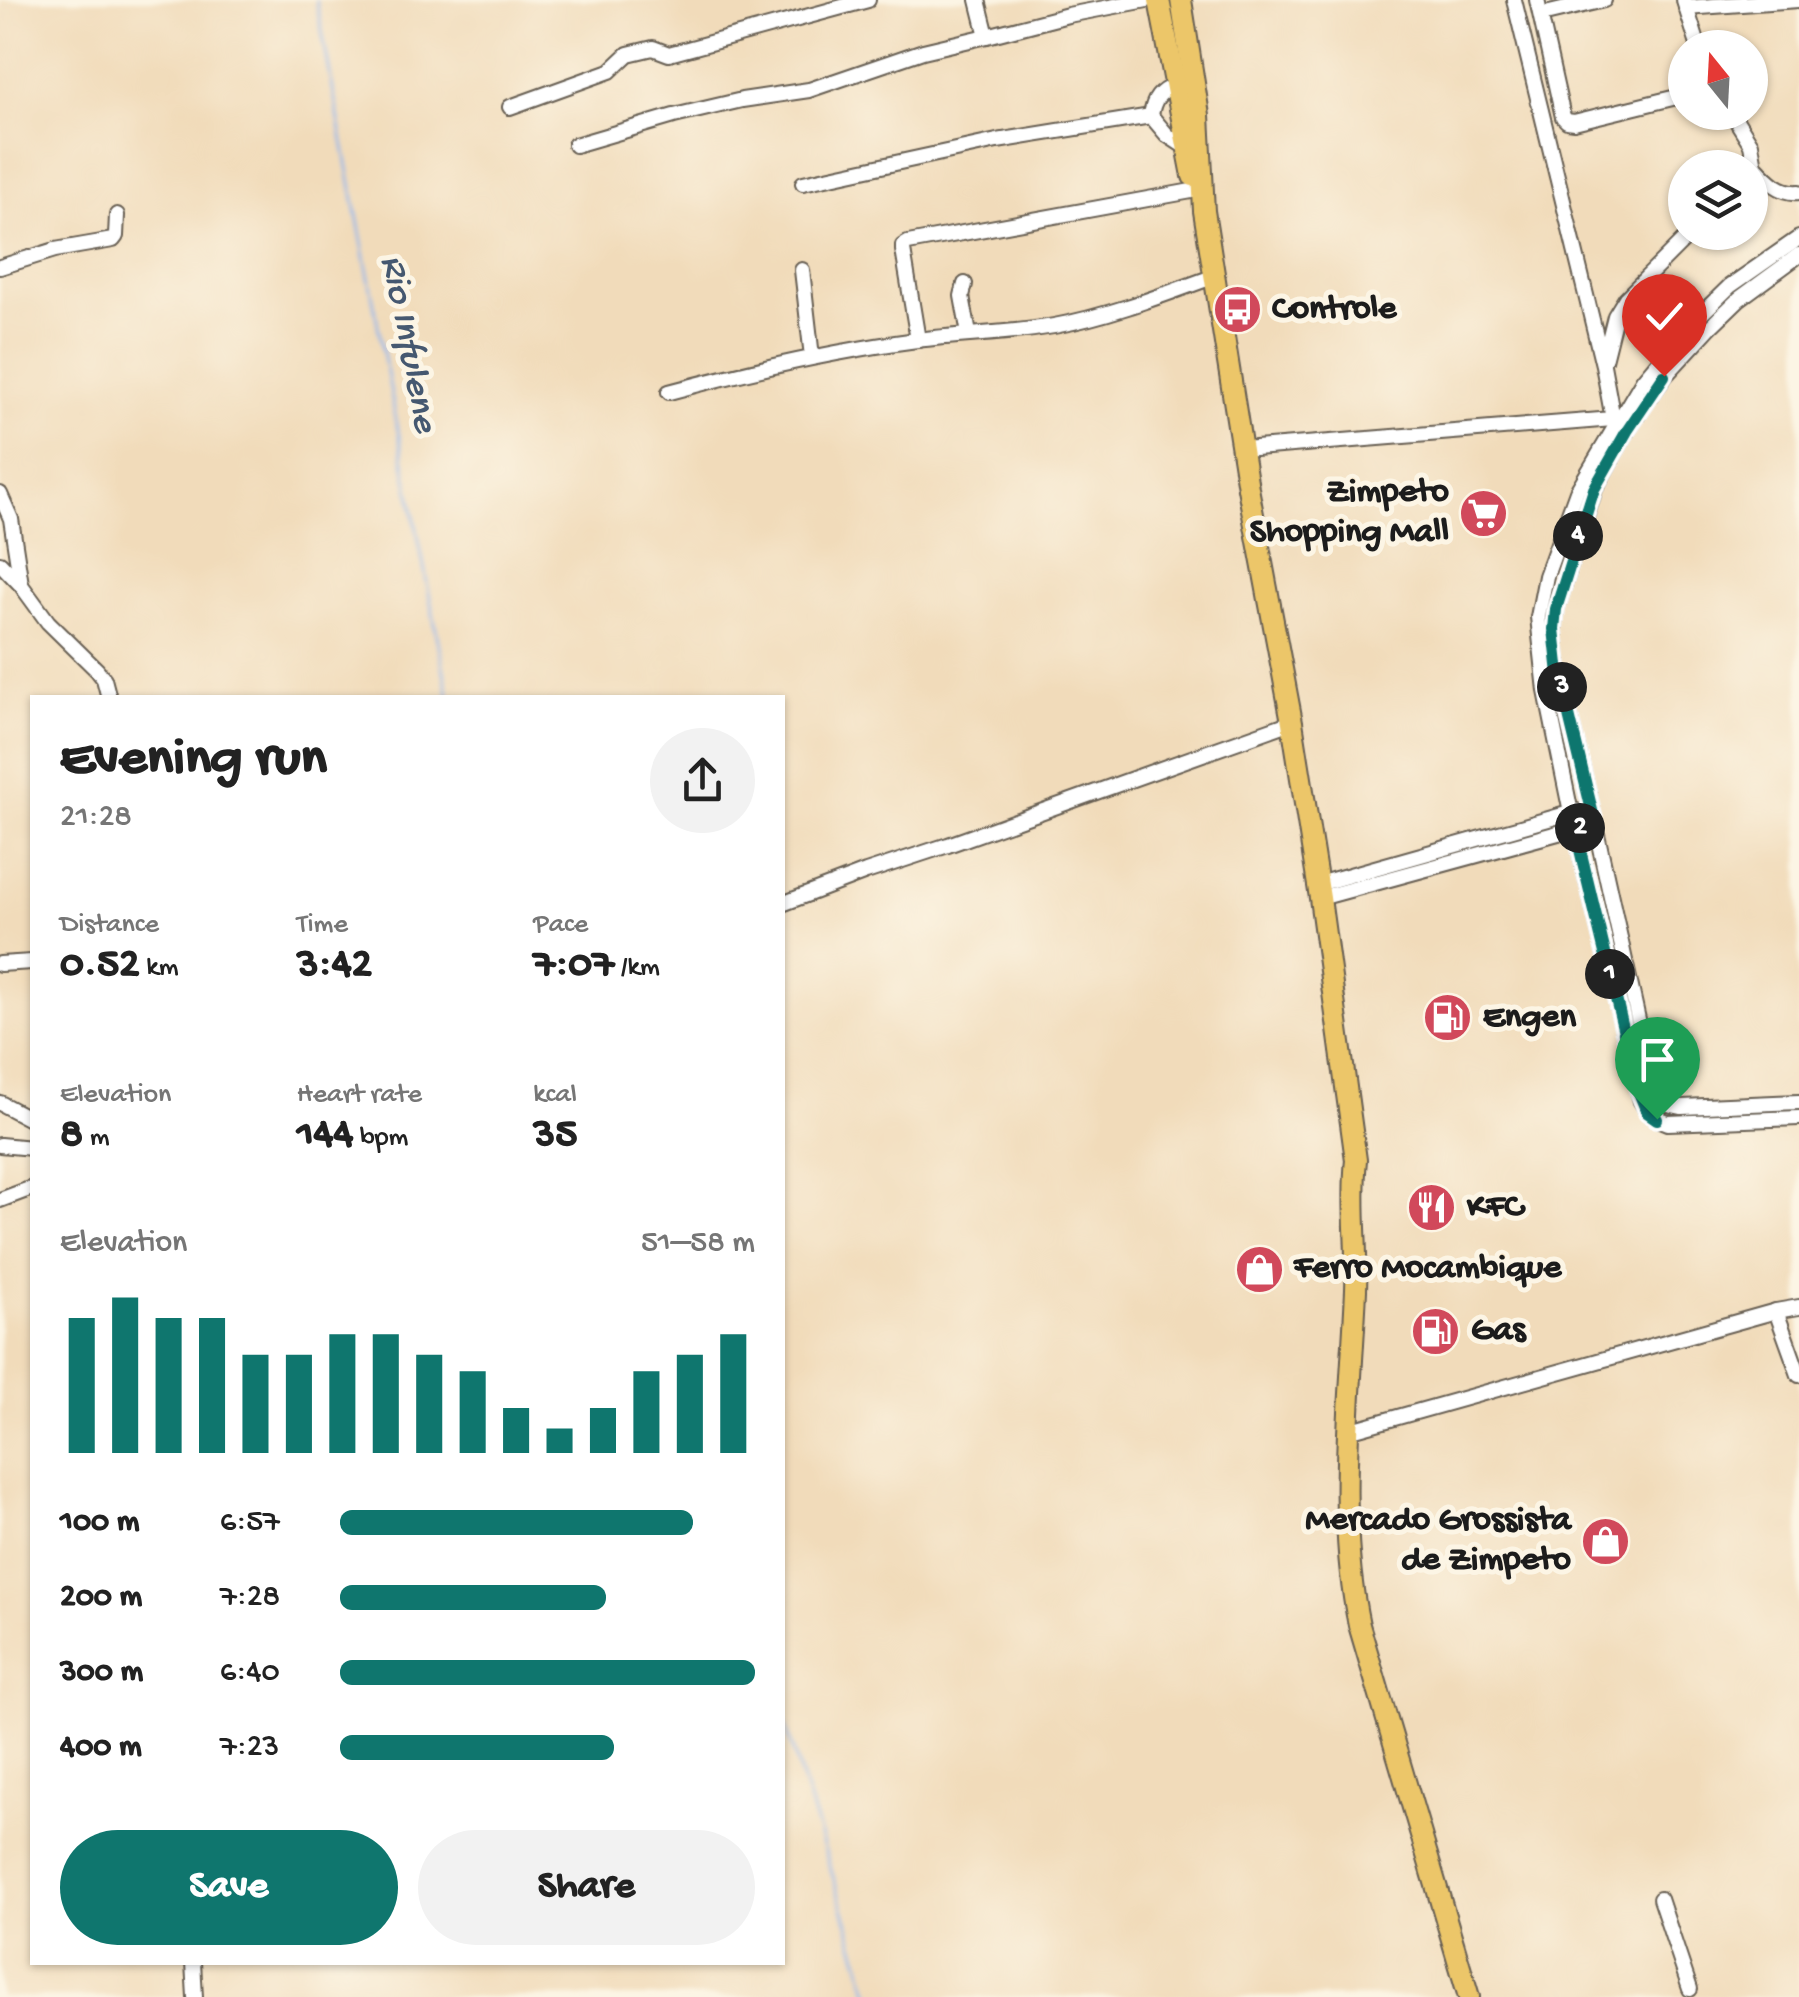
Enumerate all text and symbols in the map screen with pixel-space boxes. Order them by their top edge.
north arrow [1668,30,1768,130]
map controls [1668,30,1768,250]
button: layers [1668,150,1768,250]
water label: Rio Infulene [368,252,446,437]
pin [1622,274,1707,377]
bus stop icon: Controle [1211,284,1263,336]
icon: check [1637,289,1692,344]
place label: Controle [1272,290,1397,331]
place label: Zimpeto Shopping Mall [1250,473,1449,554]
supermarket icon: Zimpeto Shopping Mall [1458,487,1510,539]
pin: 4 [1553,511,1603,561]
text: 4 [1571,519,1585,552]
pin: 3 [1537,662,1587,712]
text: 3 [1555,670,1569,703]
button: share [650,728,755,833]
text: Evening run [60,729,327,793]
text: 21:28 [60,799,132,837]
pin: 2 [1555,803,1605,853]
text: 2 [1573,811,1587,844]
text: Distance [60,909,159,942]
text: Time [297,909,348,942]
text: Pace [533,909,588,942]
text: 0.52 [60,942,140,991]
text: 3:42 [297,942,372,991]
text: 7:07 [533,942,614,991]
pin: 1 [1585,949,1635,999]
text: km [140,952,179,985]
text: /km [614,952,660,985]
text: 1 [1604,957,1616,990]
fuel station icon: Engen [1422,992,1474,1044]
place label: Engen [1483,998,1576,1039]
pin [1615,1017,1700,1120]
icon: arrive [1630,1032,1685,1087]
text: Elevation [60,1079,171,1112]
text: Heart rate [297,1079,422,1112]
text: kcal [533,1079,577,1112]
text: 8 [60,1112,83,1161]
text: 144 [297,1112,353,1161]
text: 35 [533,1112,577,1161]
text: m [83,1122,110,1155]
text: bpm [353,1122,408,1155]
restaurant icon: KFC [1406,1182,1458,1234]
place label: KFC [1466,1188,1526,1229]
text: Elevation [60,1225,187,1263]
text: 51–58 m [641,1225,755,1263]
shop icon: Ferro Mocambique [1233,1243,1285,1295]
place label: Ferro Mocambique [1293,1249,1562,1290]
fuel station icon: Gas [1410,1305,1462,1357]
place label: Gas [1471,1311,1528,1352]
place label: Mercado Grossista de Zimpeto [1305,1501,1573,1582]
text: 100 m [60,1504,140,1542]
text: 6:57 [220,1504,280,1542]
shop icon: Mercado Grossista de Zimpeto [1580,1515,1632,1567]
text: 200 m [60,1579,142,1617]
text: 7:28 [220,1579,280,1617]
text: 300 m [60,1654,143,1692]
text: 6:40 [220,1654,280,1692]
text: 400 m [60,1729,142,1767]
text: 7:23 [220,1729,279,1767]
button: Save [60,1830,398,1945]
button: Share [418,1830,755,1945]

